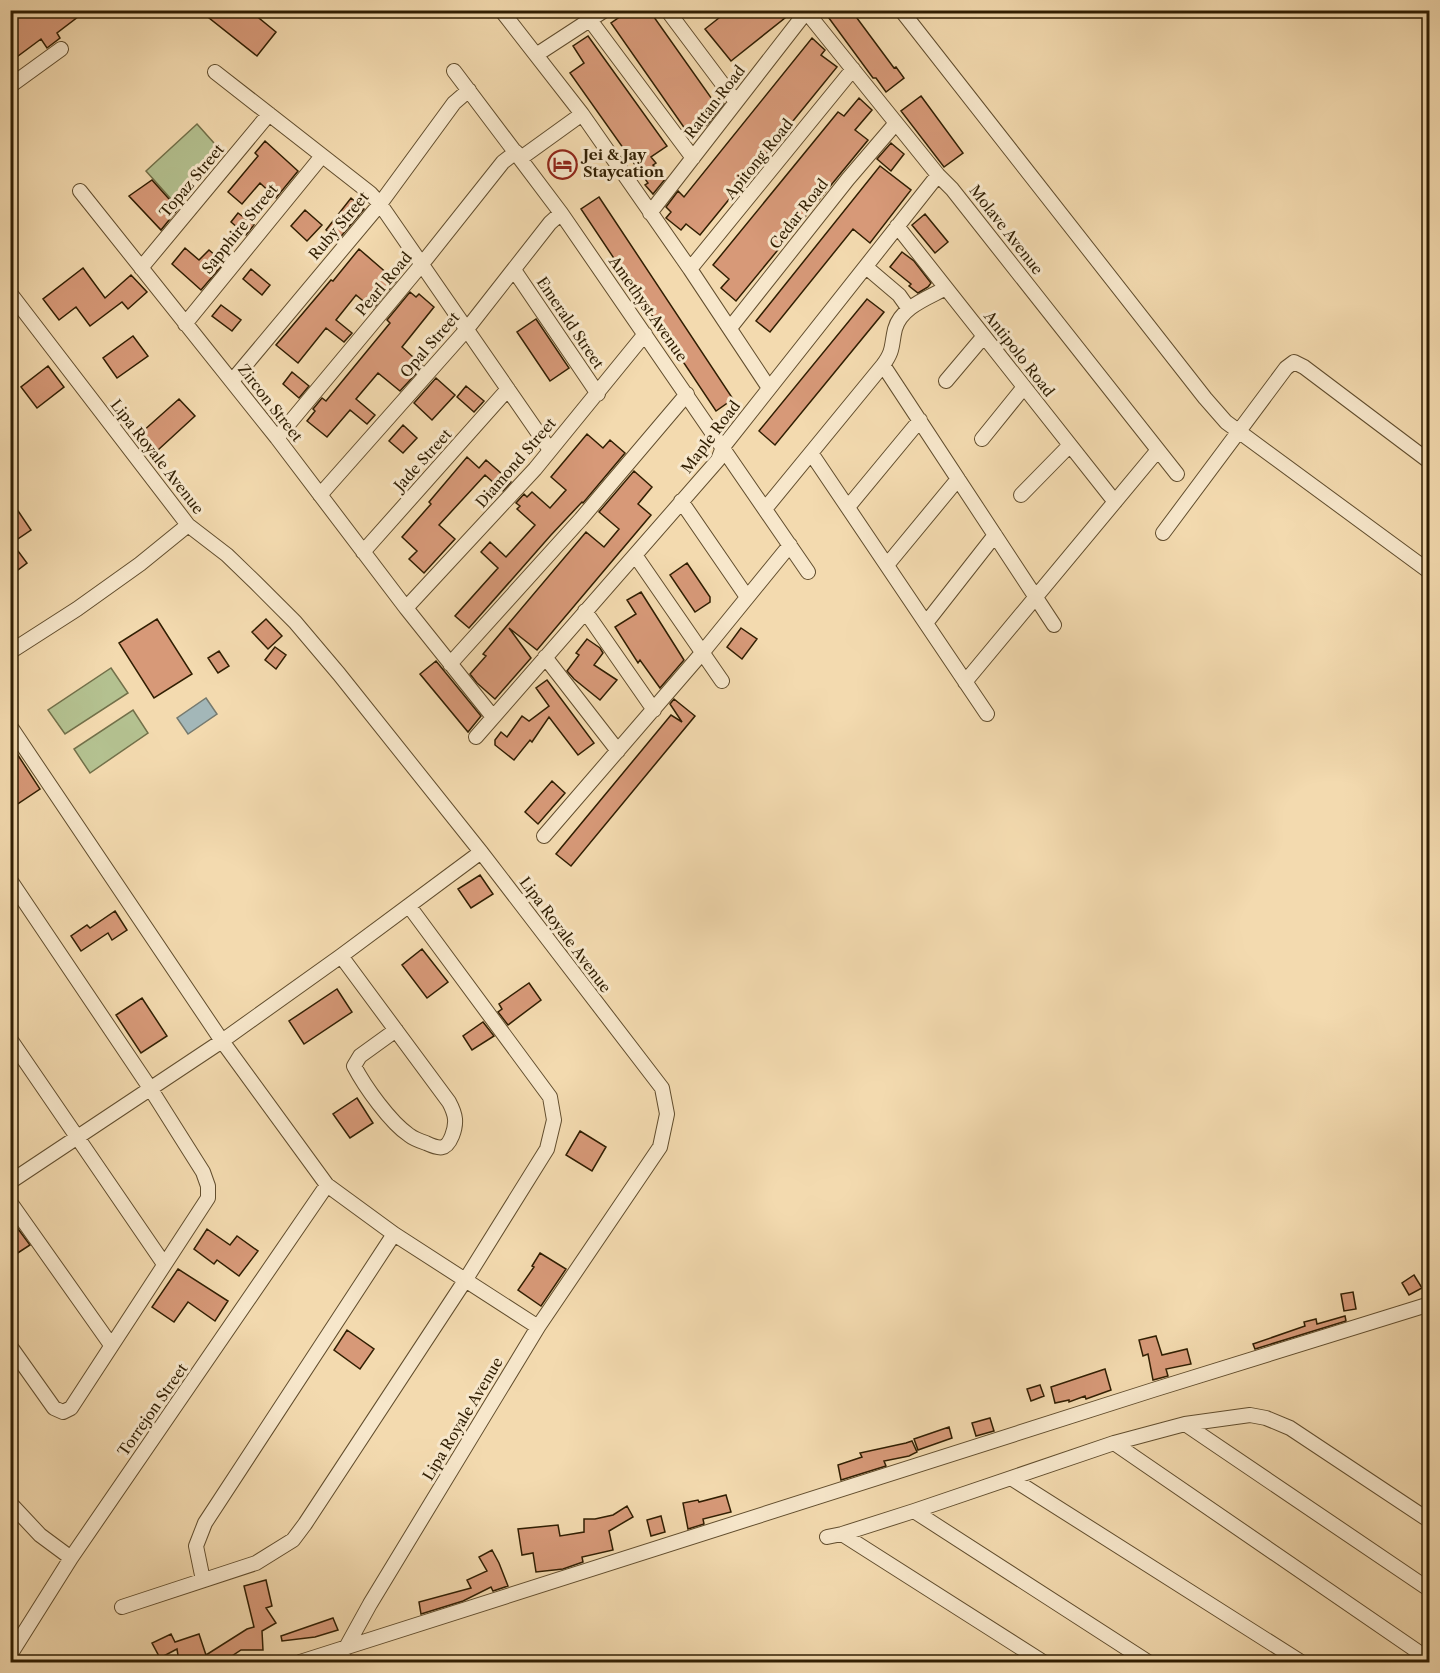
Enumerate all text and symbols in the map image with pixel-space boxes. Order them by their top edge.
street label: Rattan Road [680,61,749,142]
street label: Apitong Road [720,115,797,203]
street label: Topaz Street [155,139,228,221]
place label: Jei & Jay Staycation [580,145,665,181]
hotel icon: Jei & Jay Staycation [546,148,578,180]
street label: Cedar Road [765,175,832,253]
street label: Sapphire Street [198,179,282,278]
street label: Molave Avenue [965,181,1047,278]
street label: Ruby Street [305,187,373,264]
street label: Pearl Road [351,248,416,320]
street label: Amethyst Avenue [604,252,692,365]
street label: Emerald Street [533,273,609,373]
street label: Antipolo Road [979,306,1059,400]
street label: Opal Street [396,308,464,381]
street label: Zircon Street [234,360,307,446]
street label: Lipa Royale Avenue [107,396,208,518]
street label: Maple Road [677,397,744,477]
street label: Diamond Street [471,413,560,511]
street label: Jade Street [388,424,456,496]
street label: Lipa Royale Avenue [516,873,615,996]
street label: Lipa Royale Avenue [418,1354,507,1484]
street label: Torrejon Street [113,1359,192,1460]

